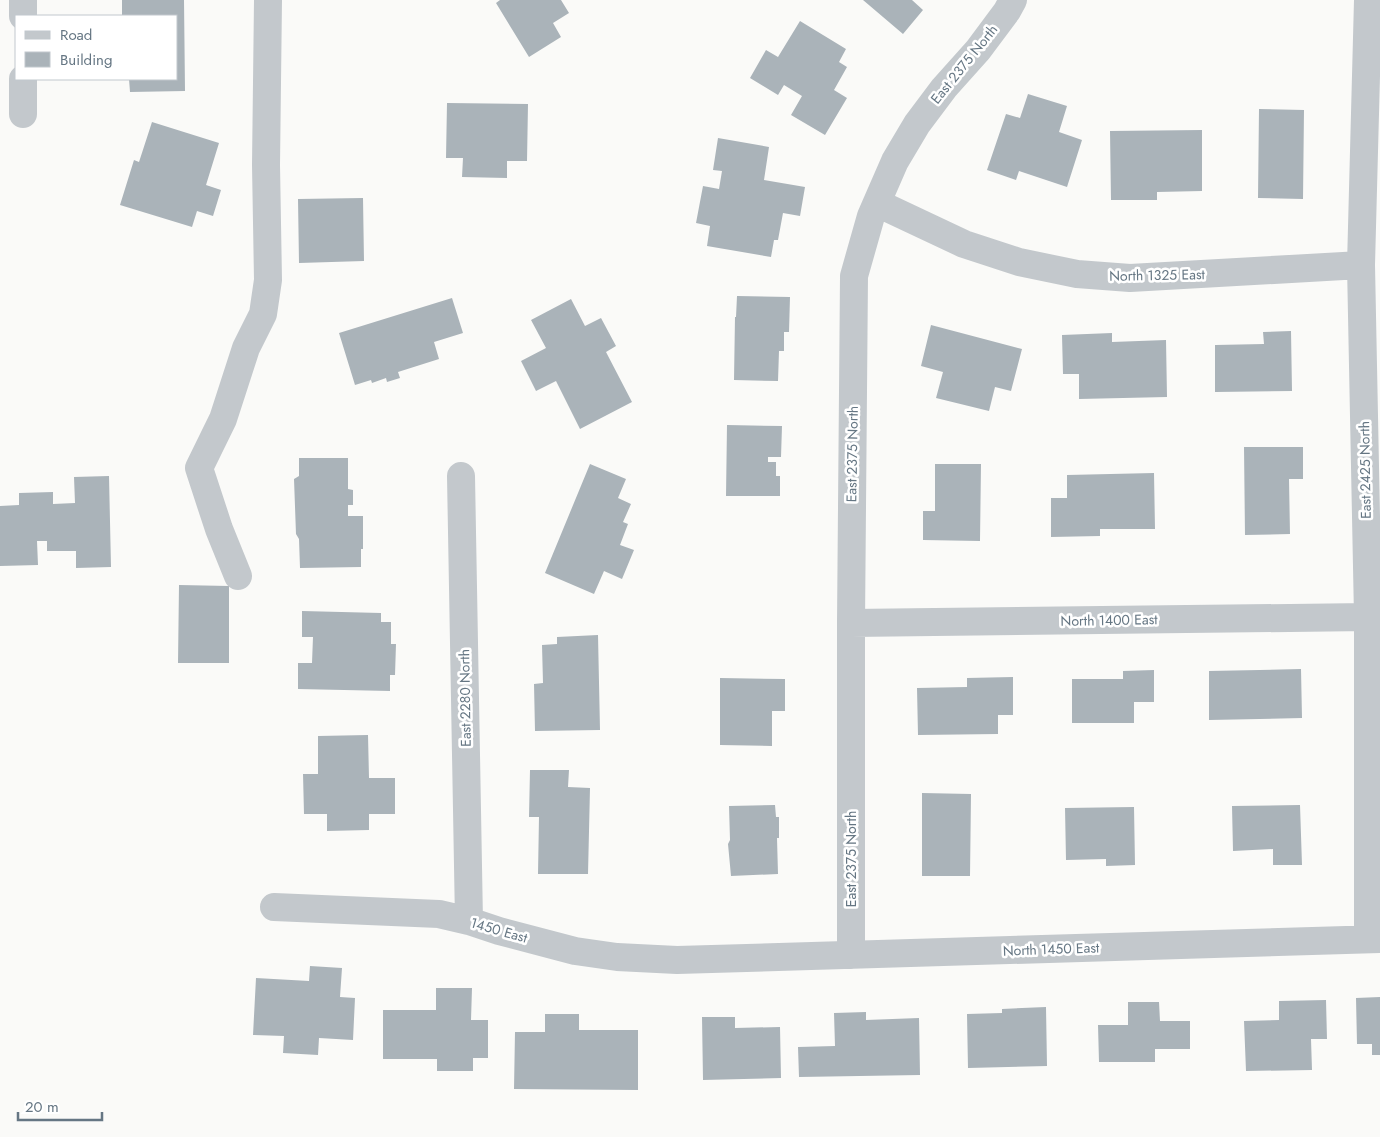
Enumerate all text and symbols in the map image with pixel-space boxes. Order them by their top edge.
legend [15,15,178,80]
street label: East 2375 North [926,20,1002,108]
text: Road [60,24,92,46]
text: Building [60,49,112,71]
street label: North 1325 East [1109,264,1206,286]
street label: East 2375 North [841,406,863,502]
street label: East 2425 North [1354,421,1376,519]
street label: North 1400 East [1060,609,1158,631]
street label: East 2280 North [454,649,476,747]
street label: East 2375 North [841,811,861,907]
street label: 1450 East [468,912,530,948]
street label: North 1450 East [1002,937,1100,961]
scale bar [18,1090,101,1122]
text: 20 m [25,1096,59,1118]

